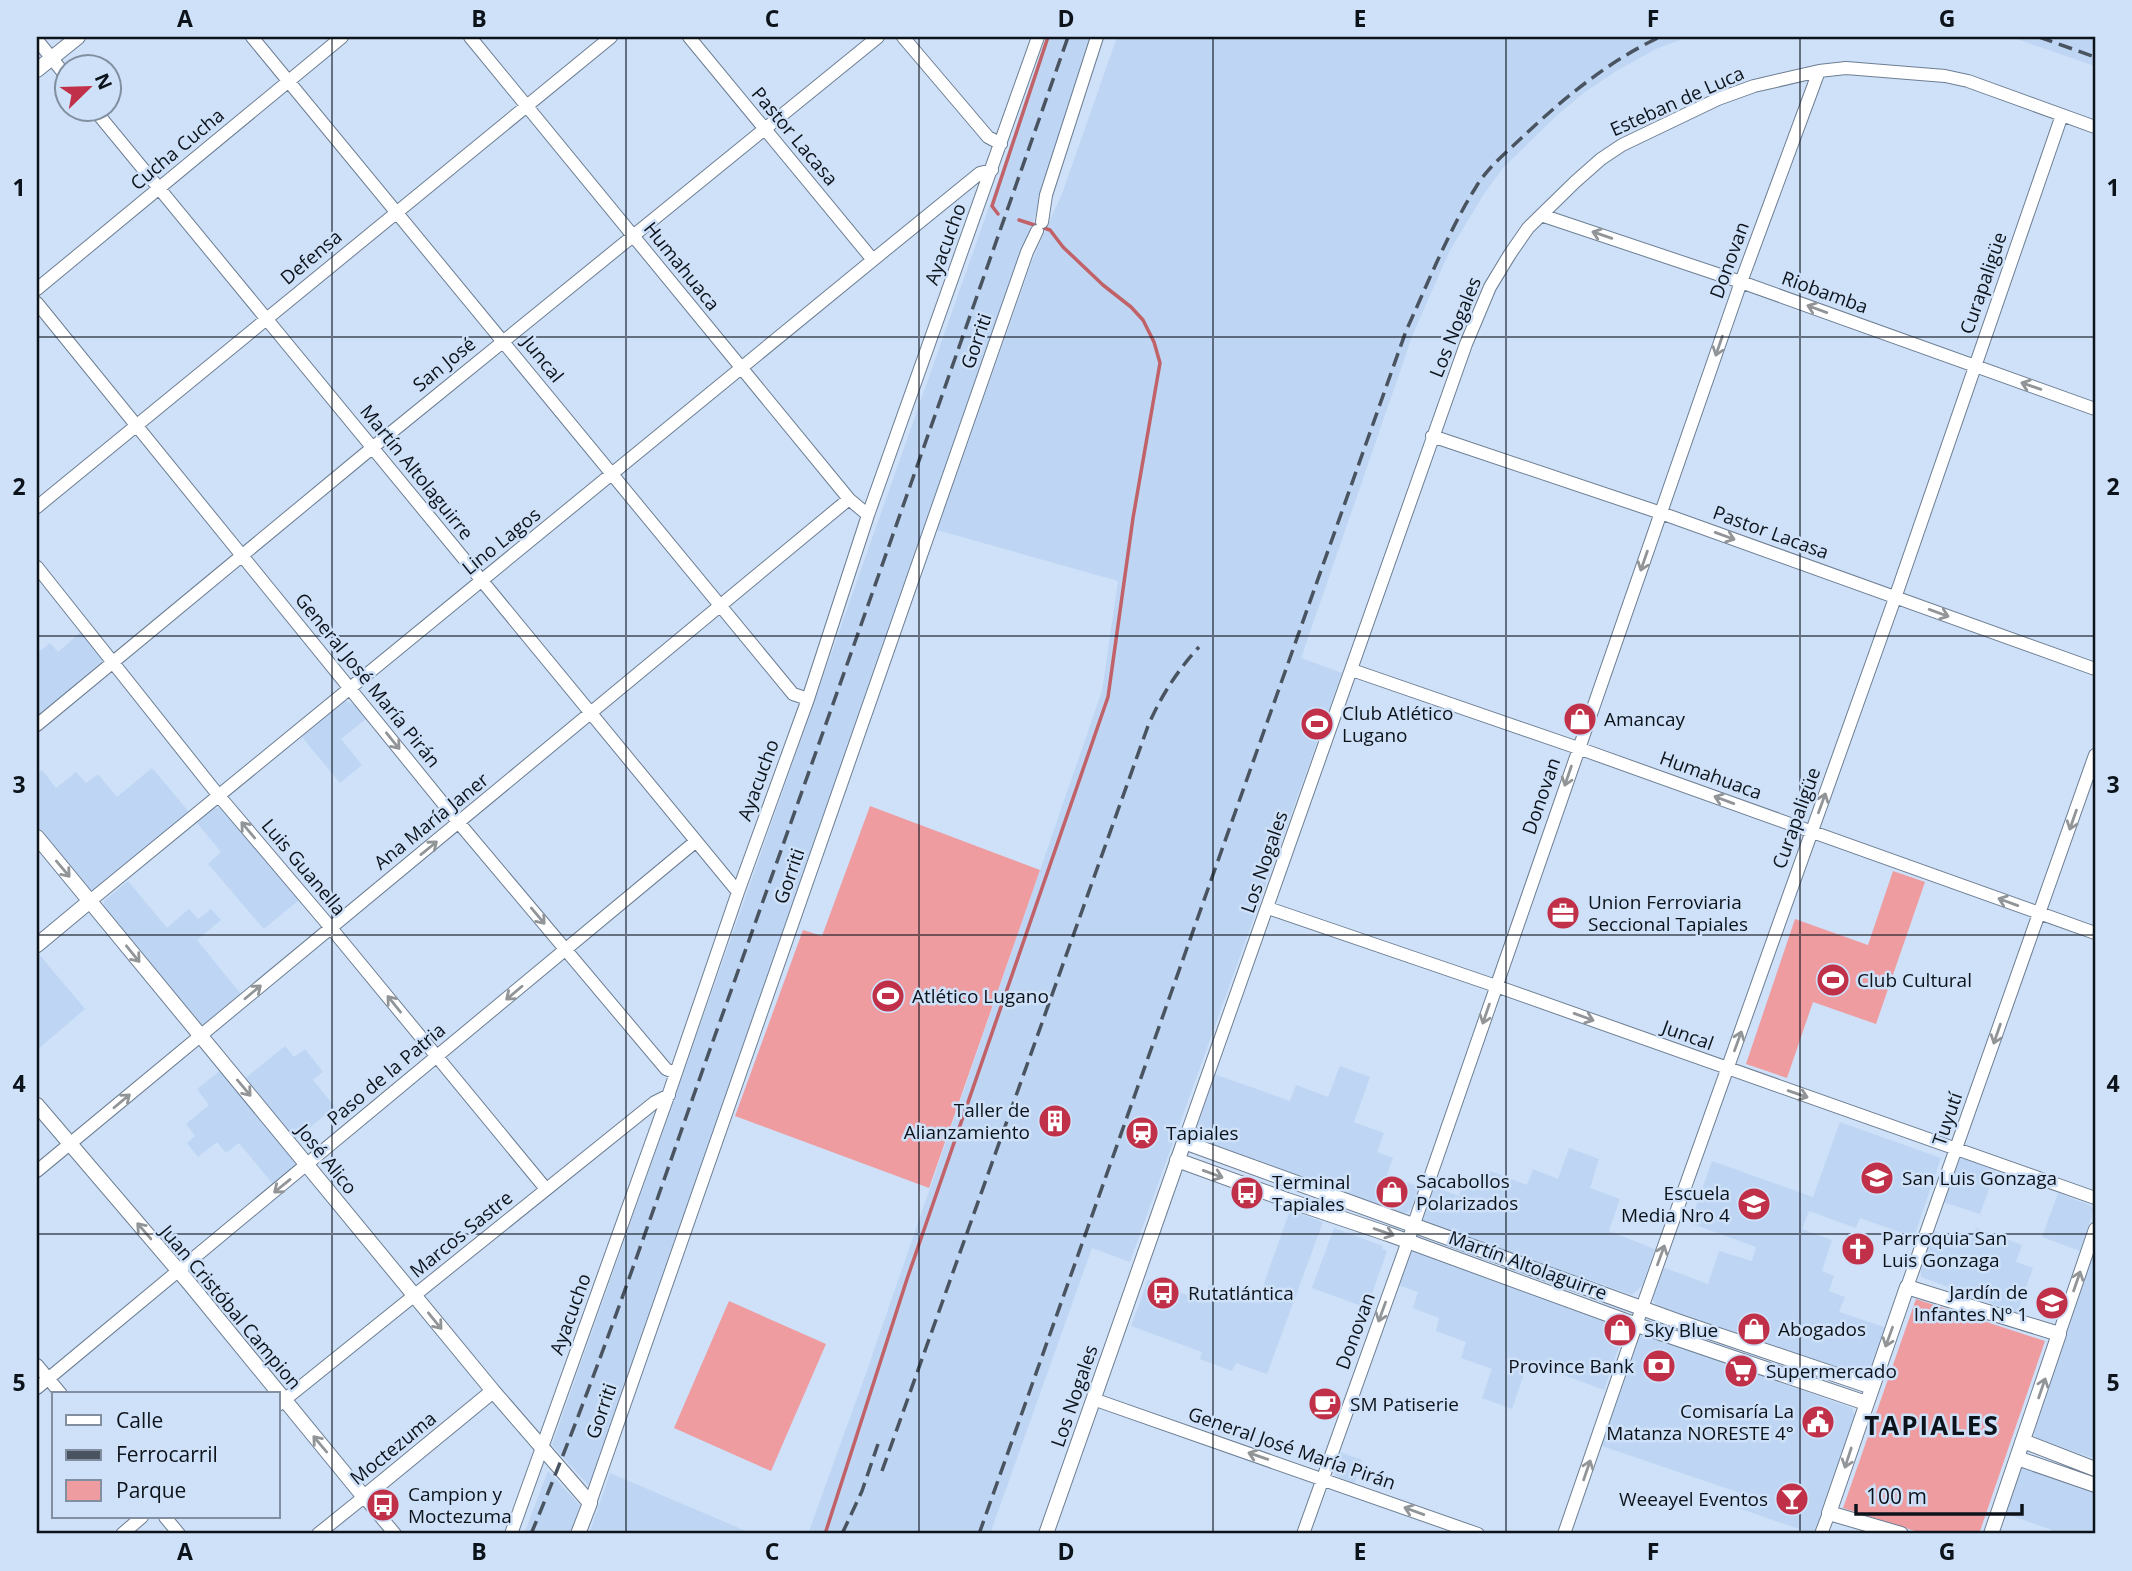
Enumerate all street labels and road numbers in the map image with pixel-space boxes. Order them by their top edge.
street label: Esteban de Luca [1606,60,1748,142]
street label: Pastor Lacasa [746,81,844,191]
street label: Cucha Cucha [125,102,229,196]
street label: Ayacucho [918,200,972,288]
street label: Humahuaca [638,216,726,316]
street label: Donovan [1703,218,1755,302]
street label: Defensa [275,224,347,290]
street label: Curapaligüe [1953,228,2013,338]
street label: Riobamba [1778,264,1872,320]
street label: Los Nogales [1423,273,1487,381]
street label: Gorriti [954,310,998,372]
street label: Juncal [515,329,570,388]
street label: San José [407,331,481,397]
street label: Martín Altolaguirre [354,399,480,545]
street label: Pastor Lacasa [1709,499,1833,565]
street label: Lino Lagos [456,501,546,581]
street label: General José María Pirán [289,587,447,773]
street label: Ayacucho [731,736,785,824]
street label: Humahuaca [1656,744,1766,806]
street label: Donovan [1516,754,1566,838]
street label: Curapaligüe [1766,764,1826,872]
street label: Ana María Janer [368,767,494,875]
street label: Los Nogales [1234,807,1294,917]
street label: Luis Guanella [256,813,352,921]
street label: Gorriti [767,845,811,907]
street label: Juncal [1657,1013,1717,1056]
street label: Paso de la Patria [321,1017,451,1131]
street label: Tuyutí [1926,1088,1969,1149]
street label: José Alico [289,1117,363,1200]
street label: Marcos Sastre [404,1185,518,1283]
street label: Juan Cristóbal Campion [153,1218,308,1395]
street label: Martín Altolaguirre [1445,1224,1611,1306]
street label: Ayacucho [543,1270,597,1358]
street label: Donovan [1329,1289,1381,1373]
street label: Los Nogales [1044,1341,1104,1451]
street label: Gorriti [579,1380,623,1442]
street label: General José María Pirán [1185,1400,1399,1496]
street label: Moctezuma [344,1405,442,1491]

